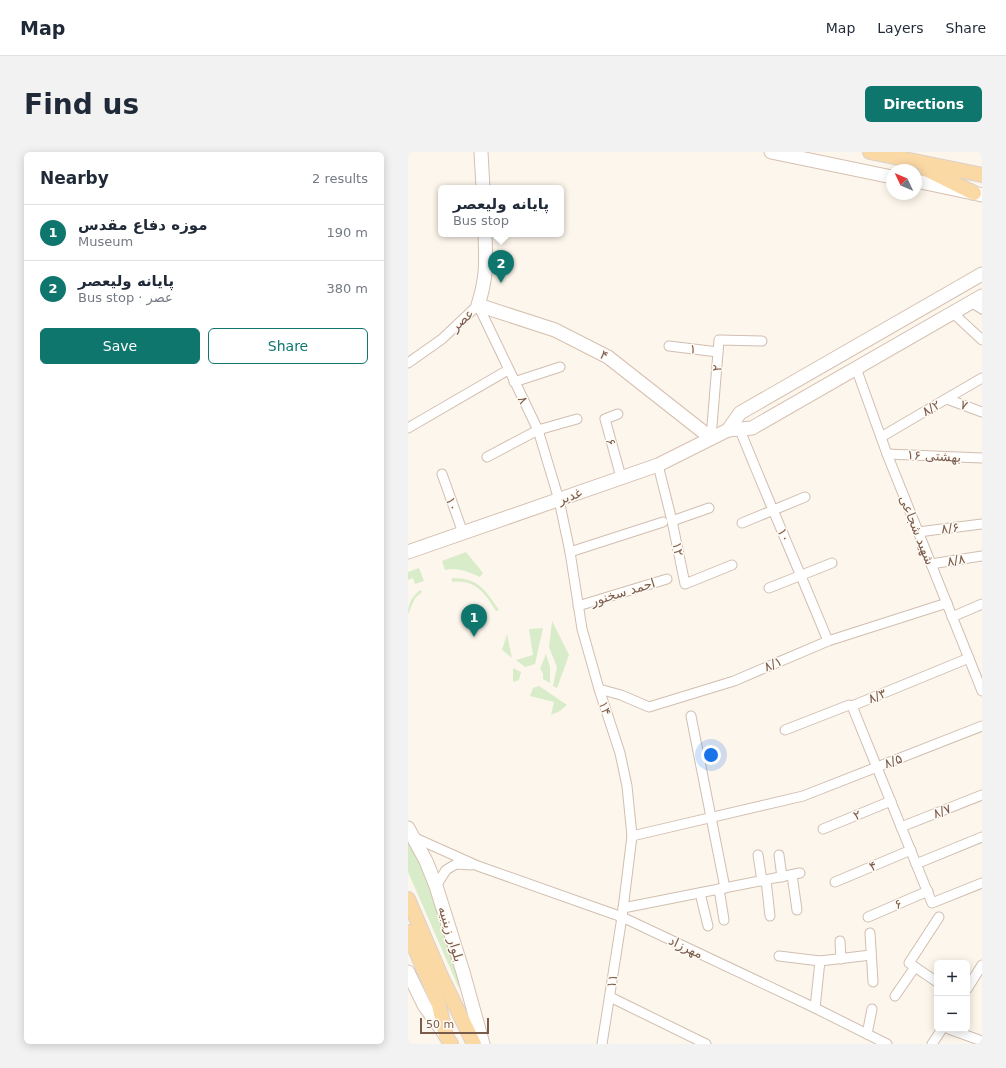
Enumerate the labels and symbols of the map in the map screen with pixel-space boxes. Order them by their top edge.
north arrow [886,164,922,200]
pin: 2 [488,250,514,283]
street label: عصر [447,306,477,336]
street label: ۱ [689,341,697,357]
street label: ۴ [597,347,611,363]
street label: ۲ [709,364,725,372]
street label: ۸ [515,394,531,406]
street label: ۸/۲ [919,397,943,419]
street label: ۷ [958,397,970,413]
street label: ۶ [603,437,619,447]
street label: ۱۶ بهشتی [907,447,961,466]
street label: غدیر [555,485,585,509]
street label: شهید شجاعی [895,493,938,567]
street label: ۱۰ [443,495,461,513]
street label: ۸/۶ [940,519,960,537]
street label: ۱۰ [774,526,794,544]
street label: ۱۲ [669,541,687,557]
street label: ۸/۸ [946,551,966,569]
street label: احمد سخنور [588,575,657,610]
pin: 1 [461,604,487,637]
street label: ۸/۱ [762,654,784,674]
street label: ۸/۳ [866,686,888,706]
street label: ۱۴ [596,699,614,717]
your location [701,745,721,765]
street label: ۸/۵ [882,751,904,771]
street label: ۸/۷ [931,801,953,821]
street label: ۲ [851,807,863,823]
street label: ۴ [867,858,879,874]
street label: ۶ [892,896,904,912]
street label: بلوار زینبیه [434,904,467,964]
street label: مهرزاد [666,933,705,962]
street label: ۱۱ [603,973,621,989]
scale bar [420,1016,489,1035]

